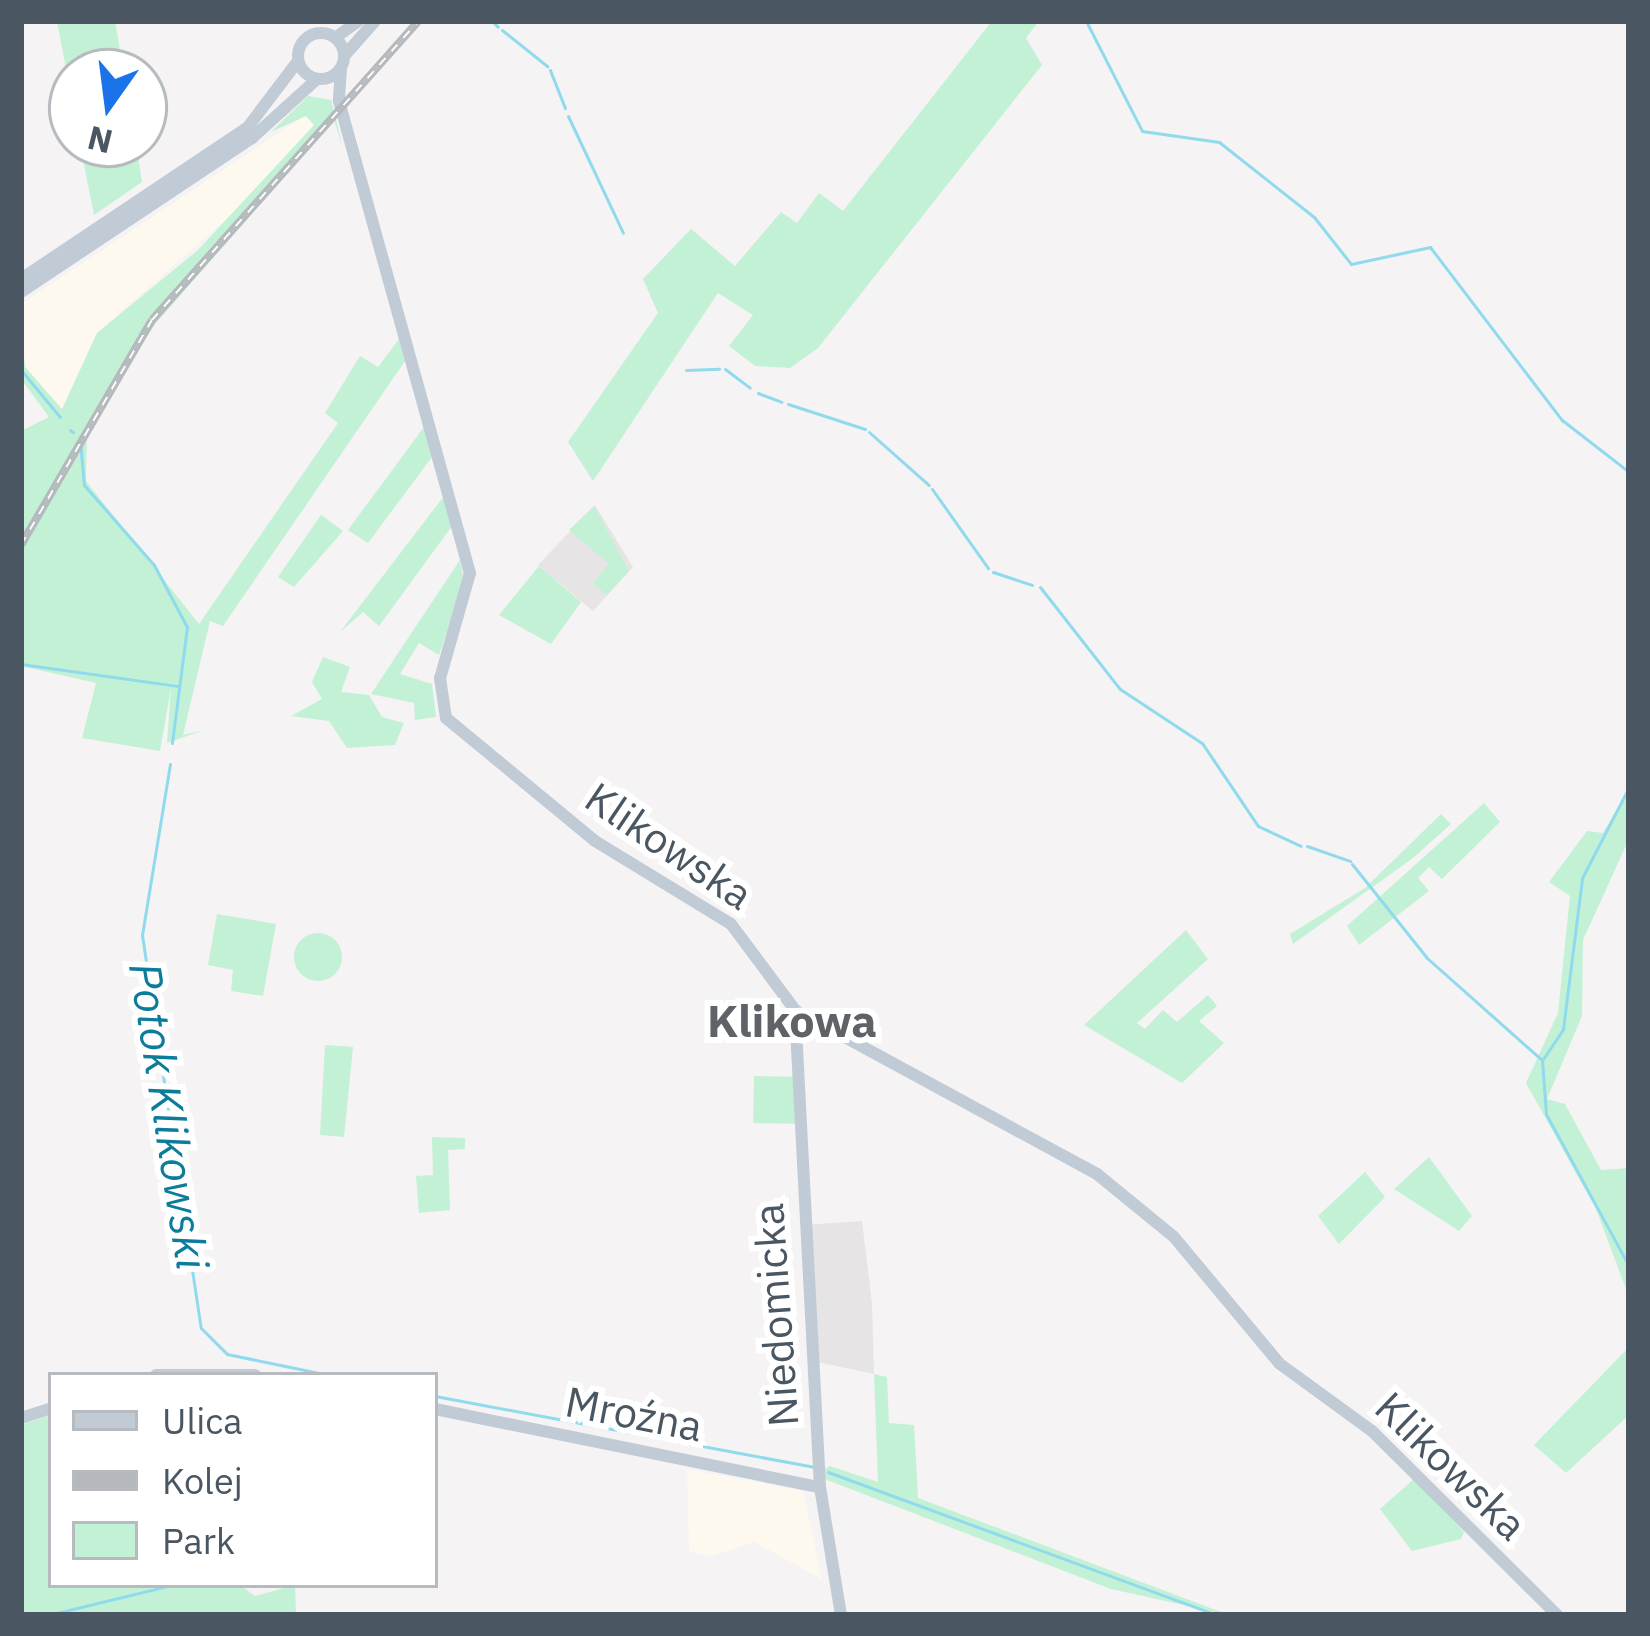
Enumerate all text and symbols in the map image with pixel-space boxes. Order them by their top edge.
north arrow [48,48,168,168]
text: N [83,117,117,164]
street label: Klikowska [576,772,762,920]
water label: Potok Klikowski [118,958,220,1274]
district label: Klikowa [707,994,877,1048]
street label: Niedomicka [743,1202,809,1428]
legend [48,1372,438,1588]
street label: Mroźna [561,1376,707,1452]
street label: Klikowska [1365,1382,1537,1550]
text: Ulica [162,1397,243,1444]
text: Kolej [162,1457,243,1504]
text: Park [162,1517,235,1564]

